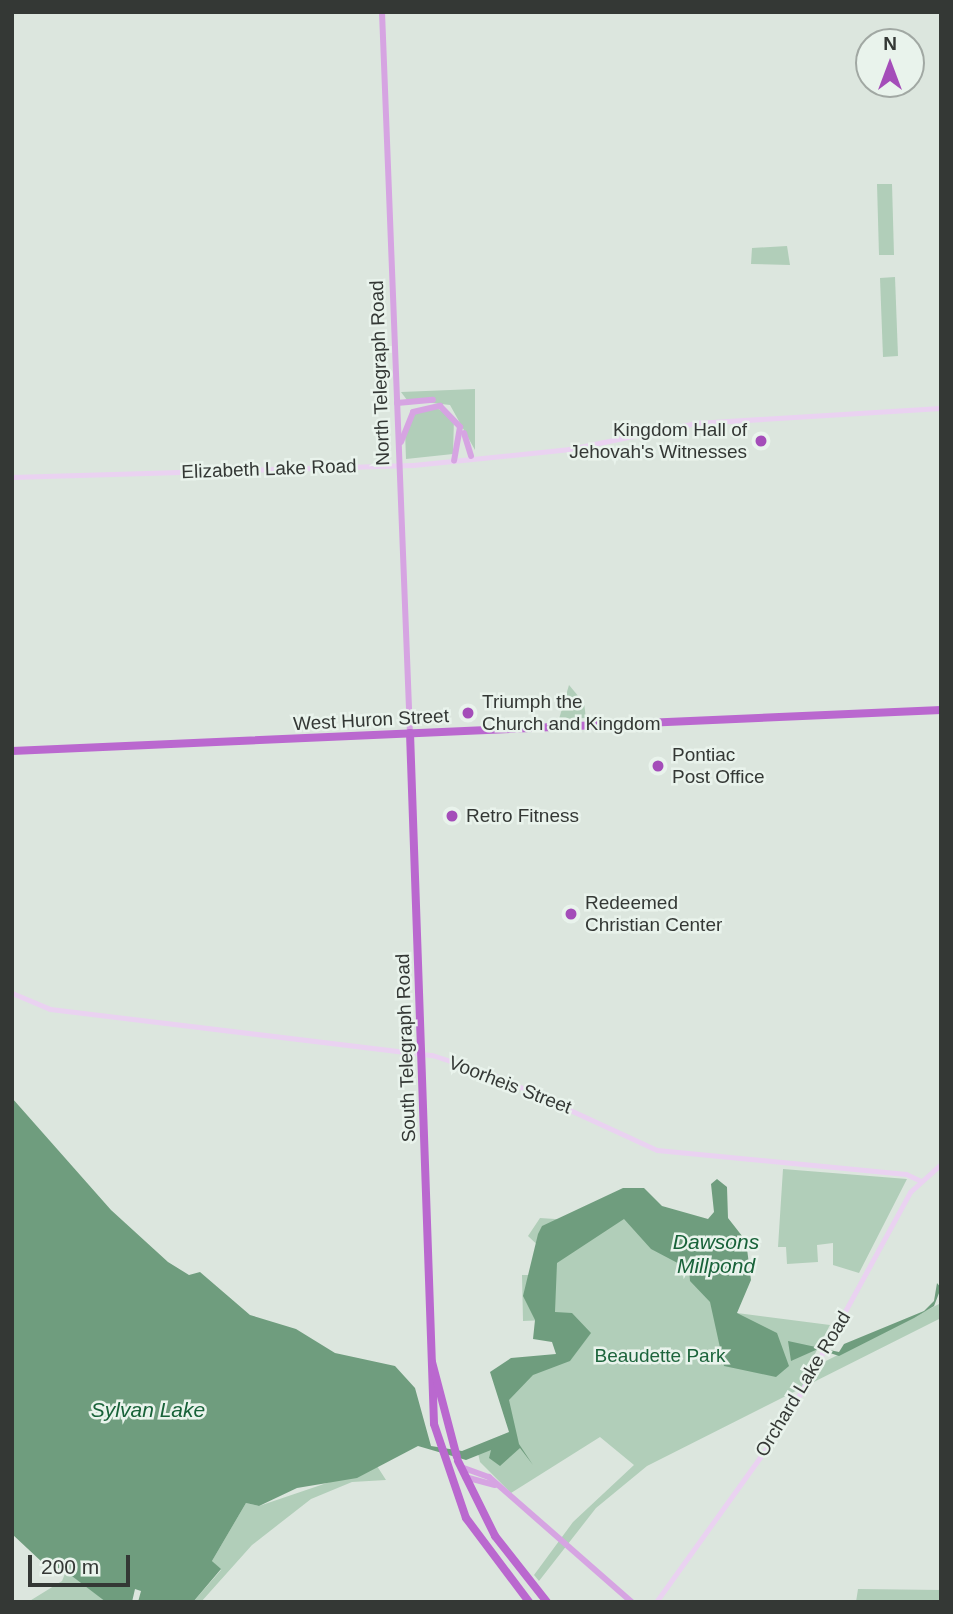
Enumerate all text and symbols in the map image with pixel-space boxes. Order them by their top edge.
north arrow [855,28,925,98]
text: N [883,33,897,54]
street label: North Telegraph Road [365,280,395,466]
place label: Kingdom Hall of Jehovah's Witnesses [569,419,747,463]
marker: Kingdom Hall of Jehovah's Witnesses [753,433,769,449]
street label: Elizabeth Lake Road [181,455,357,483]
place label: Triumph the Church and Kingdom [482,691,660,735]
street label: West Huron Street [293,705,449,735]
marker: Triumph the Church and Kingdom [460,705,476,721]
place label: Pontiac Post Office [672,744,765,788]
marker: Pontiac Post Office [650,758,666,774]
place label: Retro Fitness [466,805,579,827]
marker: Retro Fitness [444,808,460,824]
place label: Redeemed Christian Center [585,892,722,936]
marker: Redeemed Christian Center [563,906,579,922]
street label: South Telegraph Road [391,953,421,1143]
street label: Voorheis Street [445,1051,575,1119]
water label: Dawsons Millpond [673,1229,759,1279]
street label: Orchard Lake Road [751,1307,855,1461]
park label: Beaudette Park [595,1345,725,1367]
water label: Sylvan Lake [91,1397,205,1423]
scale bar [32,1540,133,1584]
text: 200 m [41,1555,99,1578]

